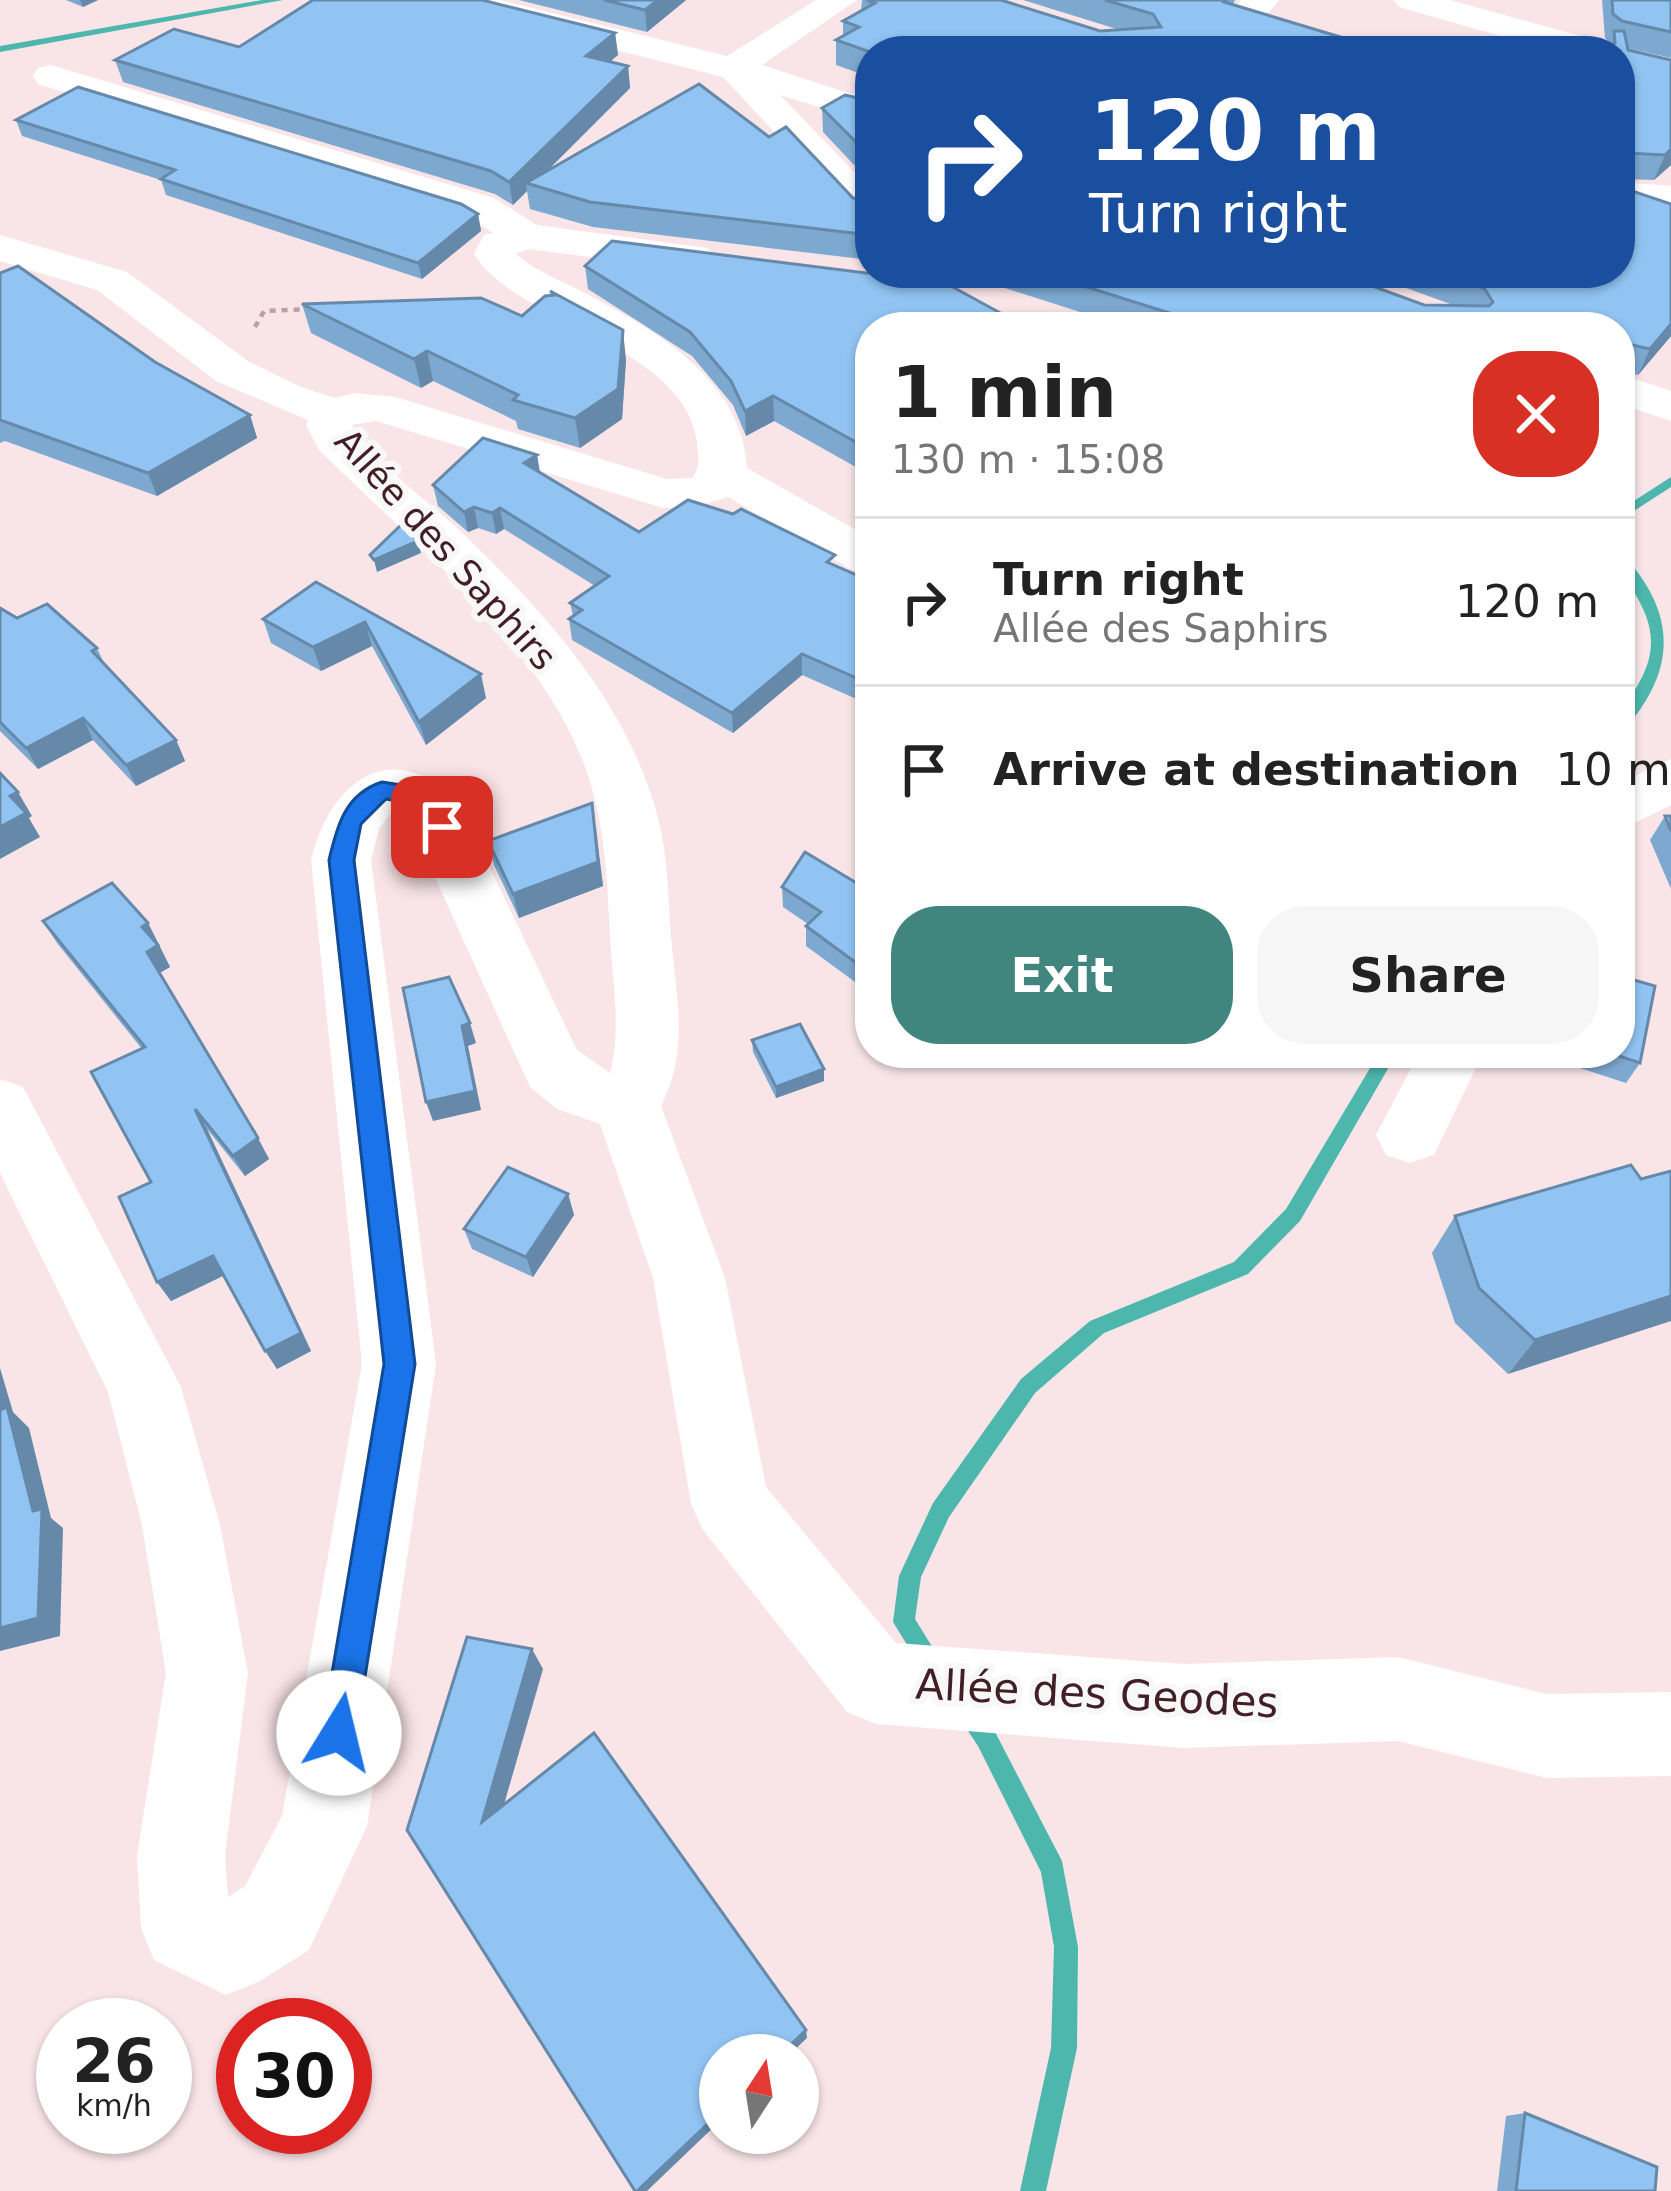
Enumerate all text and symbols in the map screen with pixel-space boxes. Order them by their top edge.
text: 120 m [1089,82,1381,180]
icon: right [891,84,1047,240]
text: Turn right [1089,182,1348,245]
text: 1 min [891,350,1117,434]
button: close [1473,351,1599,477]
street label: Allée des Saphirs [327,421,564,678]
text: 130 m · 15:08 [891,437,1165,482]
text: Turn right [993,553,1244,606]
icon: right [891,569,957,635]
text: 120 m [1455,575,1599,628]
text: Allée des Saphirs [993,606,1329,651]
icon: arrive [891,737,957,803]
text: Arrive at destination [993,743,1519,796]
text: 10 m [1555,743,1671,796]
pin [391,776,493,878]
icon: arrive [409,794,475,860]
button: Exit [891,906,1233,1044]
button: Share [1257,906,1599,1044]
street label: Allée des Geodes [914,1660,1280,1727]
position arrow [276,1670,402,1796]
speed limit sign: 30 [216,1998,372,2154]
text: 26 [72,2026,156,2096]
north arrow [699,2034,819,2154]
map controls [699,2034,819,2154]
text: km/h [76,2088,152,2123]

